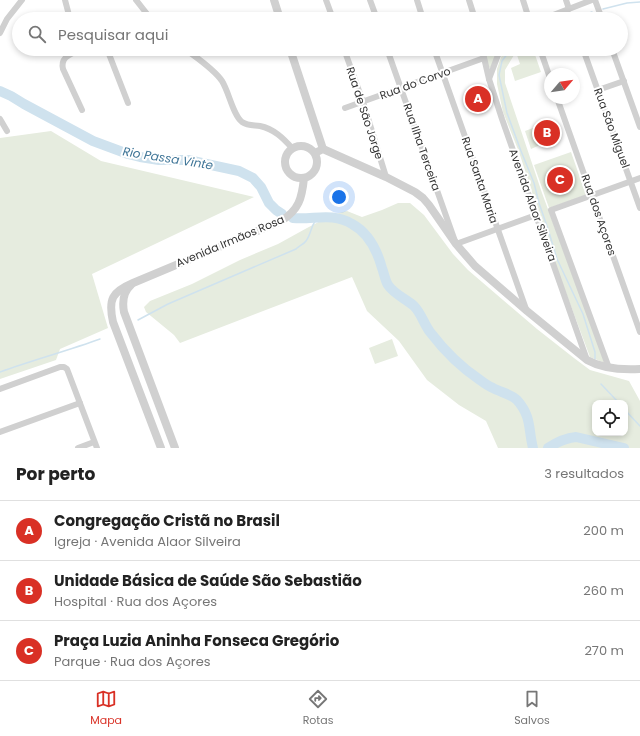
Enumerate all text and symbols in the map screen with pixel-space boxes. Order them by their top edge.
search box [12,12,628,56]
icon: search [26,23,48,45]
text: Pesquisar aqui [58,24,168,45]
street label: Rua do Corvo [377,63,453,103]
street label: Rua de São Jorge [342,65,388,161]
north arrow [544,68,580,104]
pin: A [465,84,491,114]
street label: Rua São Miguel [590,86,634,170]
street label: Rua Ilha Terceira [400,101,444,193]
pin: B [534,118,560,148]
street label: Rua Santa Maria [458,135,502,225]
water label: Rio Passa Vinte [122,142,215,174]
street label: Avenida Alaor Silveira [505,146,561,264]
pin: C [547,165,573,195]
street label: Rua dos Açores [578,172,620,258]
your location [329,187,349,207]
street label: Avenida Irmãos Rosa [173,211,287,271]
map controls [592,400,628,436]
button: locate [592,400,628,436]
text: Por perto [16,462,95,486]
text: 3 resultados [544,464,624,483]
text: Congregação Cristã no Brasil [54,510,280,531]
text: A [24,521,34,540]
text: 200 m [583,521,624,540]
text: Igreja · Avenida Alaor Silveira [54,532,241,551]
text: Unidade Básica de Saúde São Sebastião [54,570,362,591]
text: B [25,581,33,600]
text: 260 m [583,581,624,600]
text: Hospital · Rua dos Açores [54,592,217,611]
text: Praça Luzia Aninha Fonseca Gregório [54,630,339,651]
text: C [24,641,34,660]
text: 270 m [584,641,624,660]
text: Parque · Rua dos Açores [54,652,211,671]
tab: Mapa [90,688,122,729]
tab: Rotas [303,688,334,729]
tab: Salvos [514,688,550,729]

